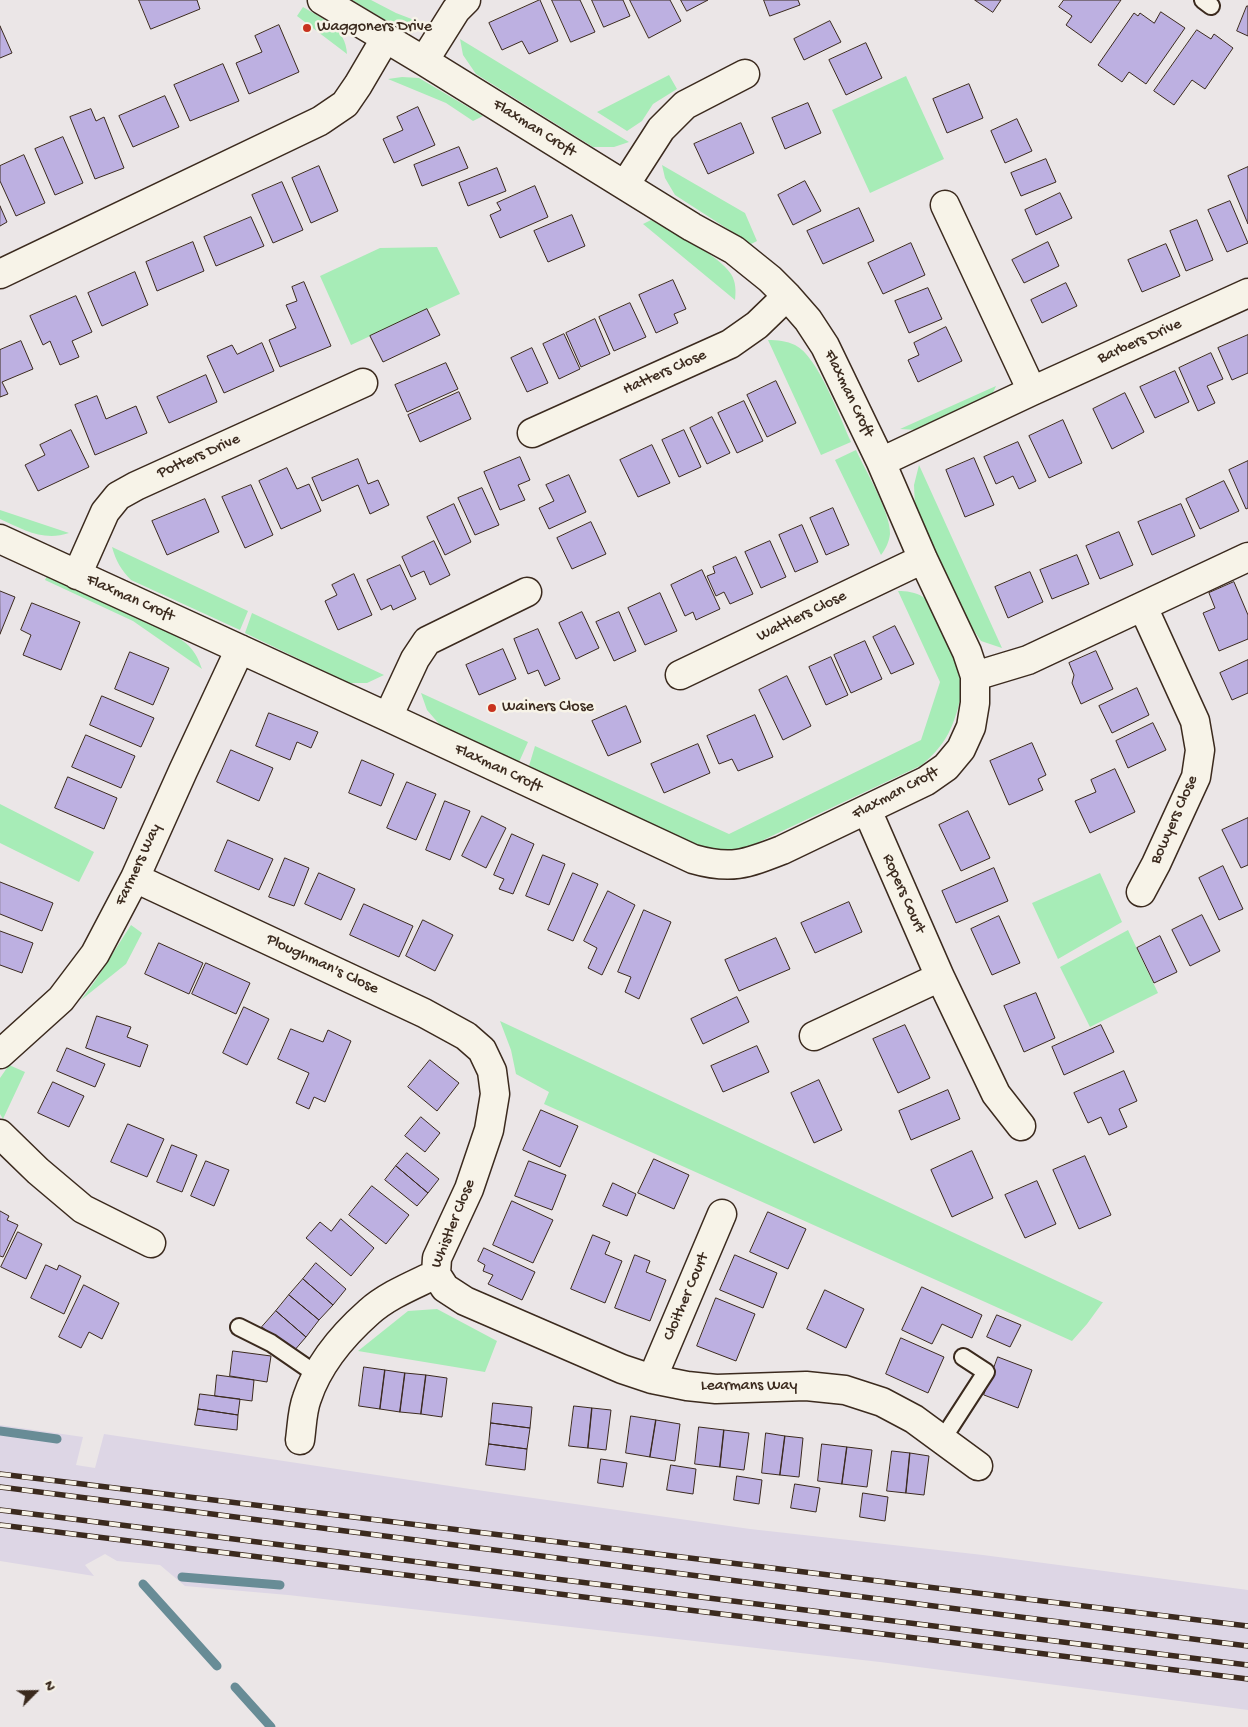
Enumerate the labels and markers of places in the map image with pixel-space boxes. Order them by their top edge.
place label: Waggoners Drive [317,18,432,38]
marker: Waggoners Drive [301,22,313,34]
place label: Wainers Close [502,698,594,718]
marker: Wainers Close [486,702,498,714]

